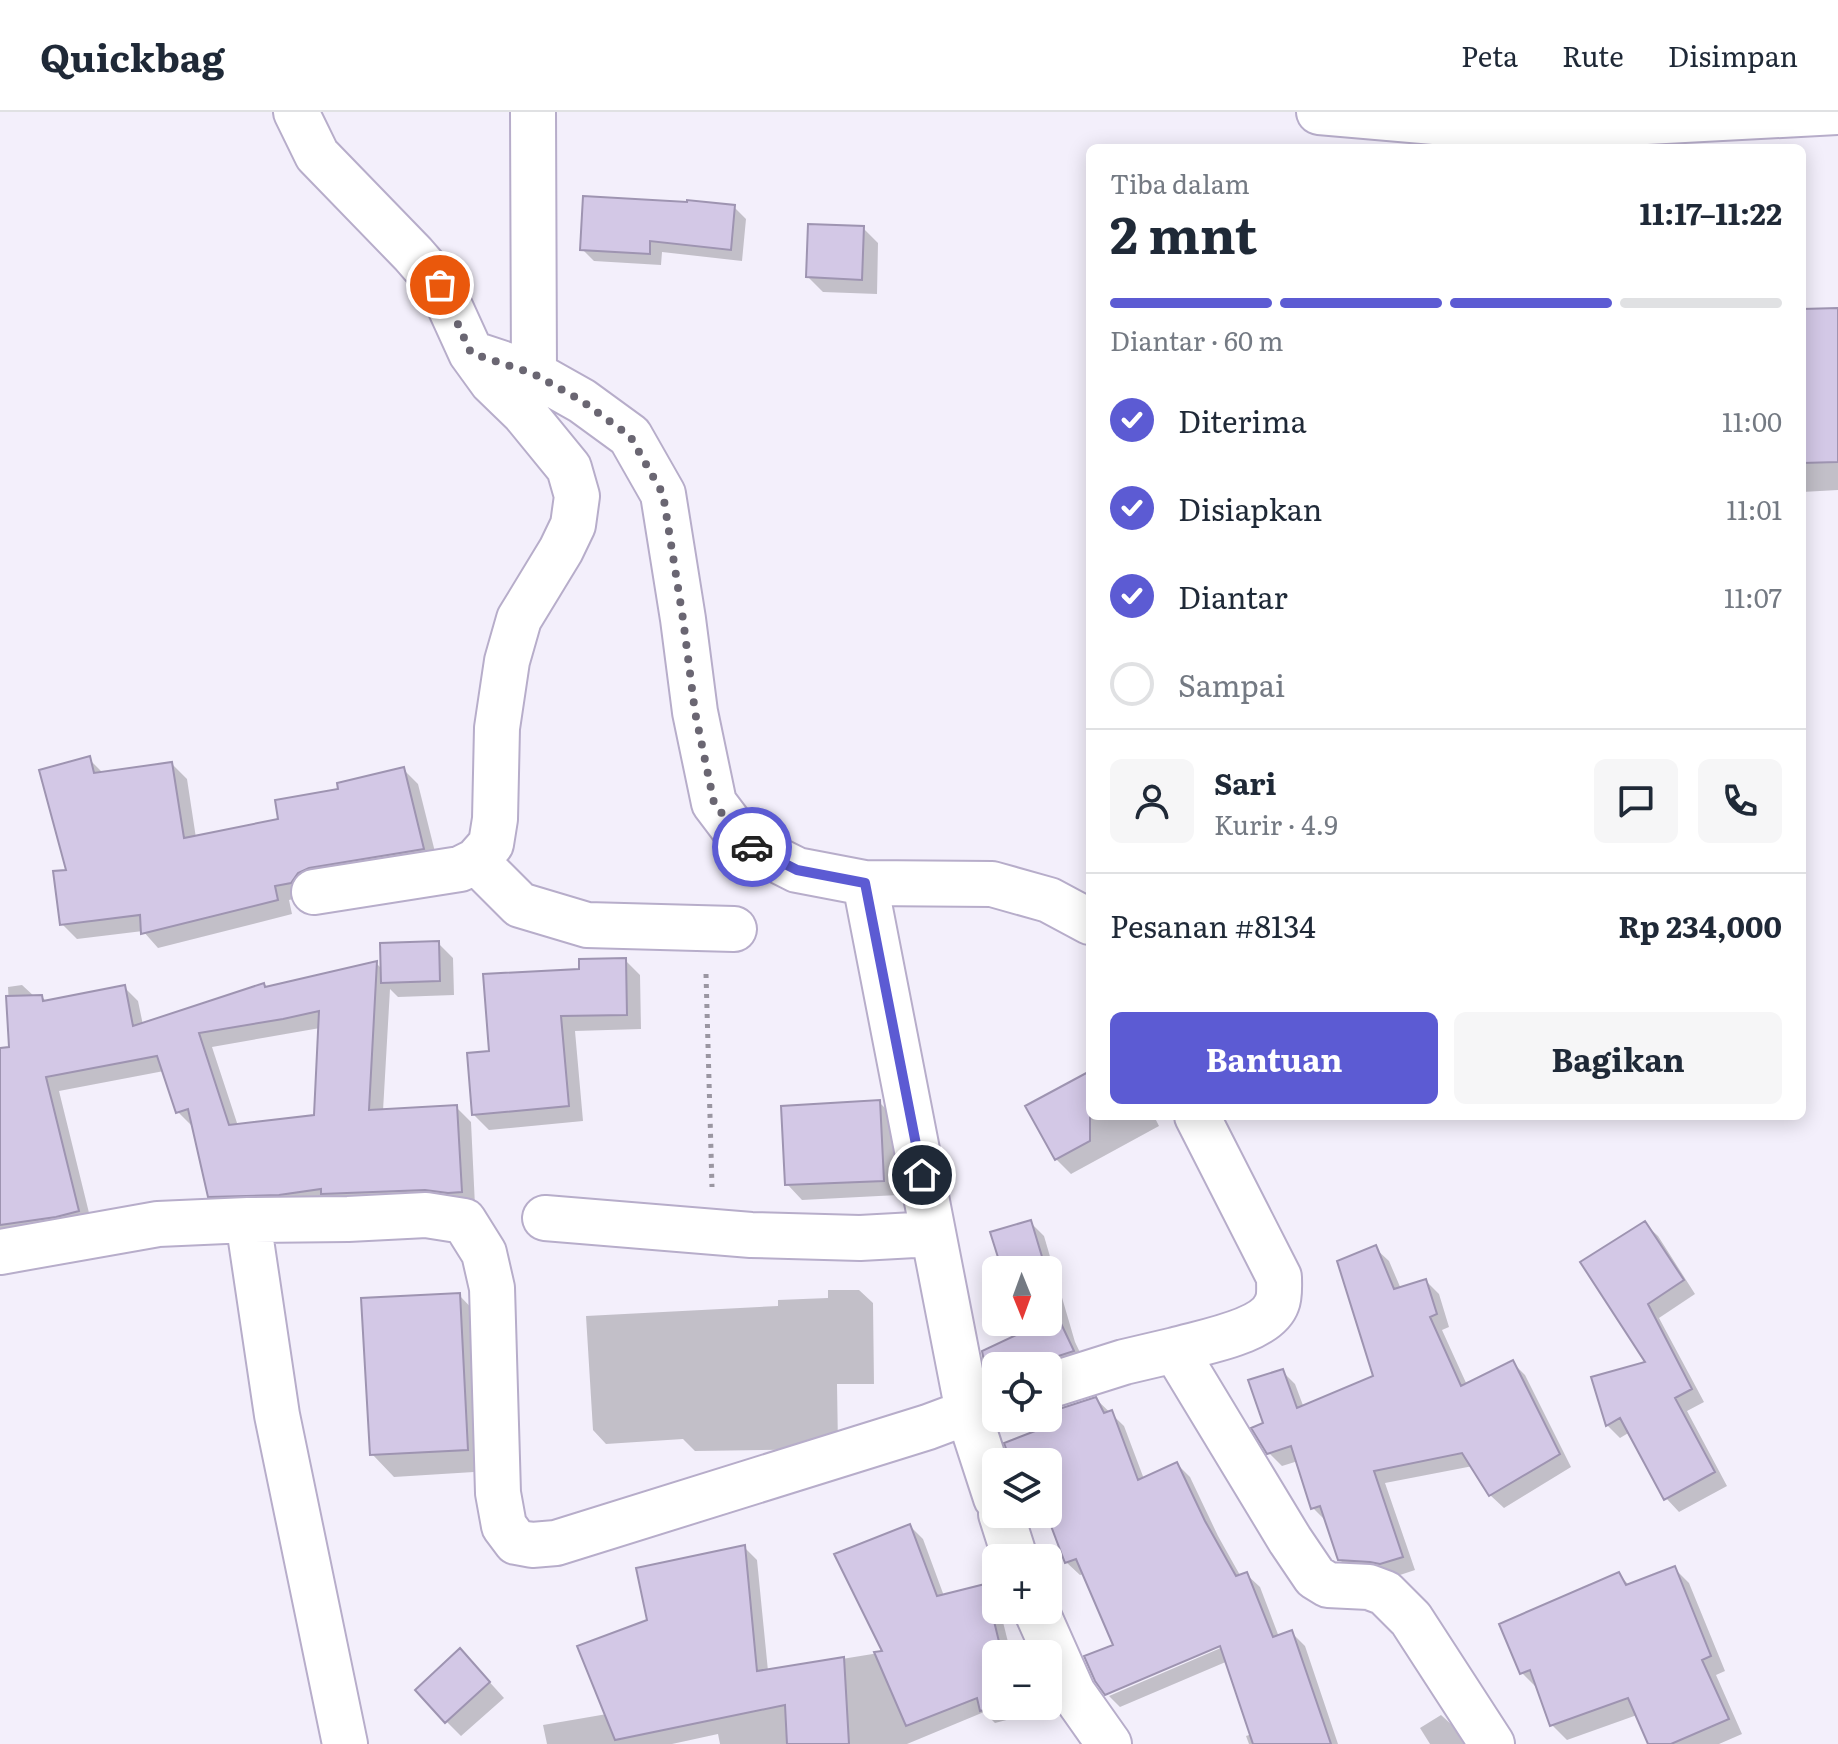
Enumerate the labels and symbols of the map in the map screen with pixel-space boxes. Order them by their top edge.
pin [406,251,474,319]
courier [712,807,792,887]
pin [888,1141,956,1209]
north arrow [982,1256,1062,1336]

